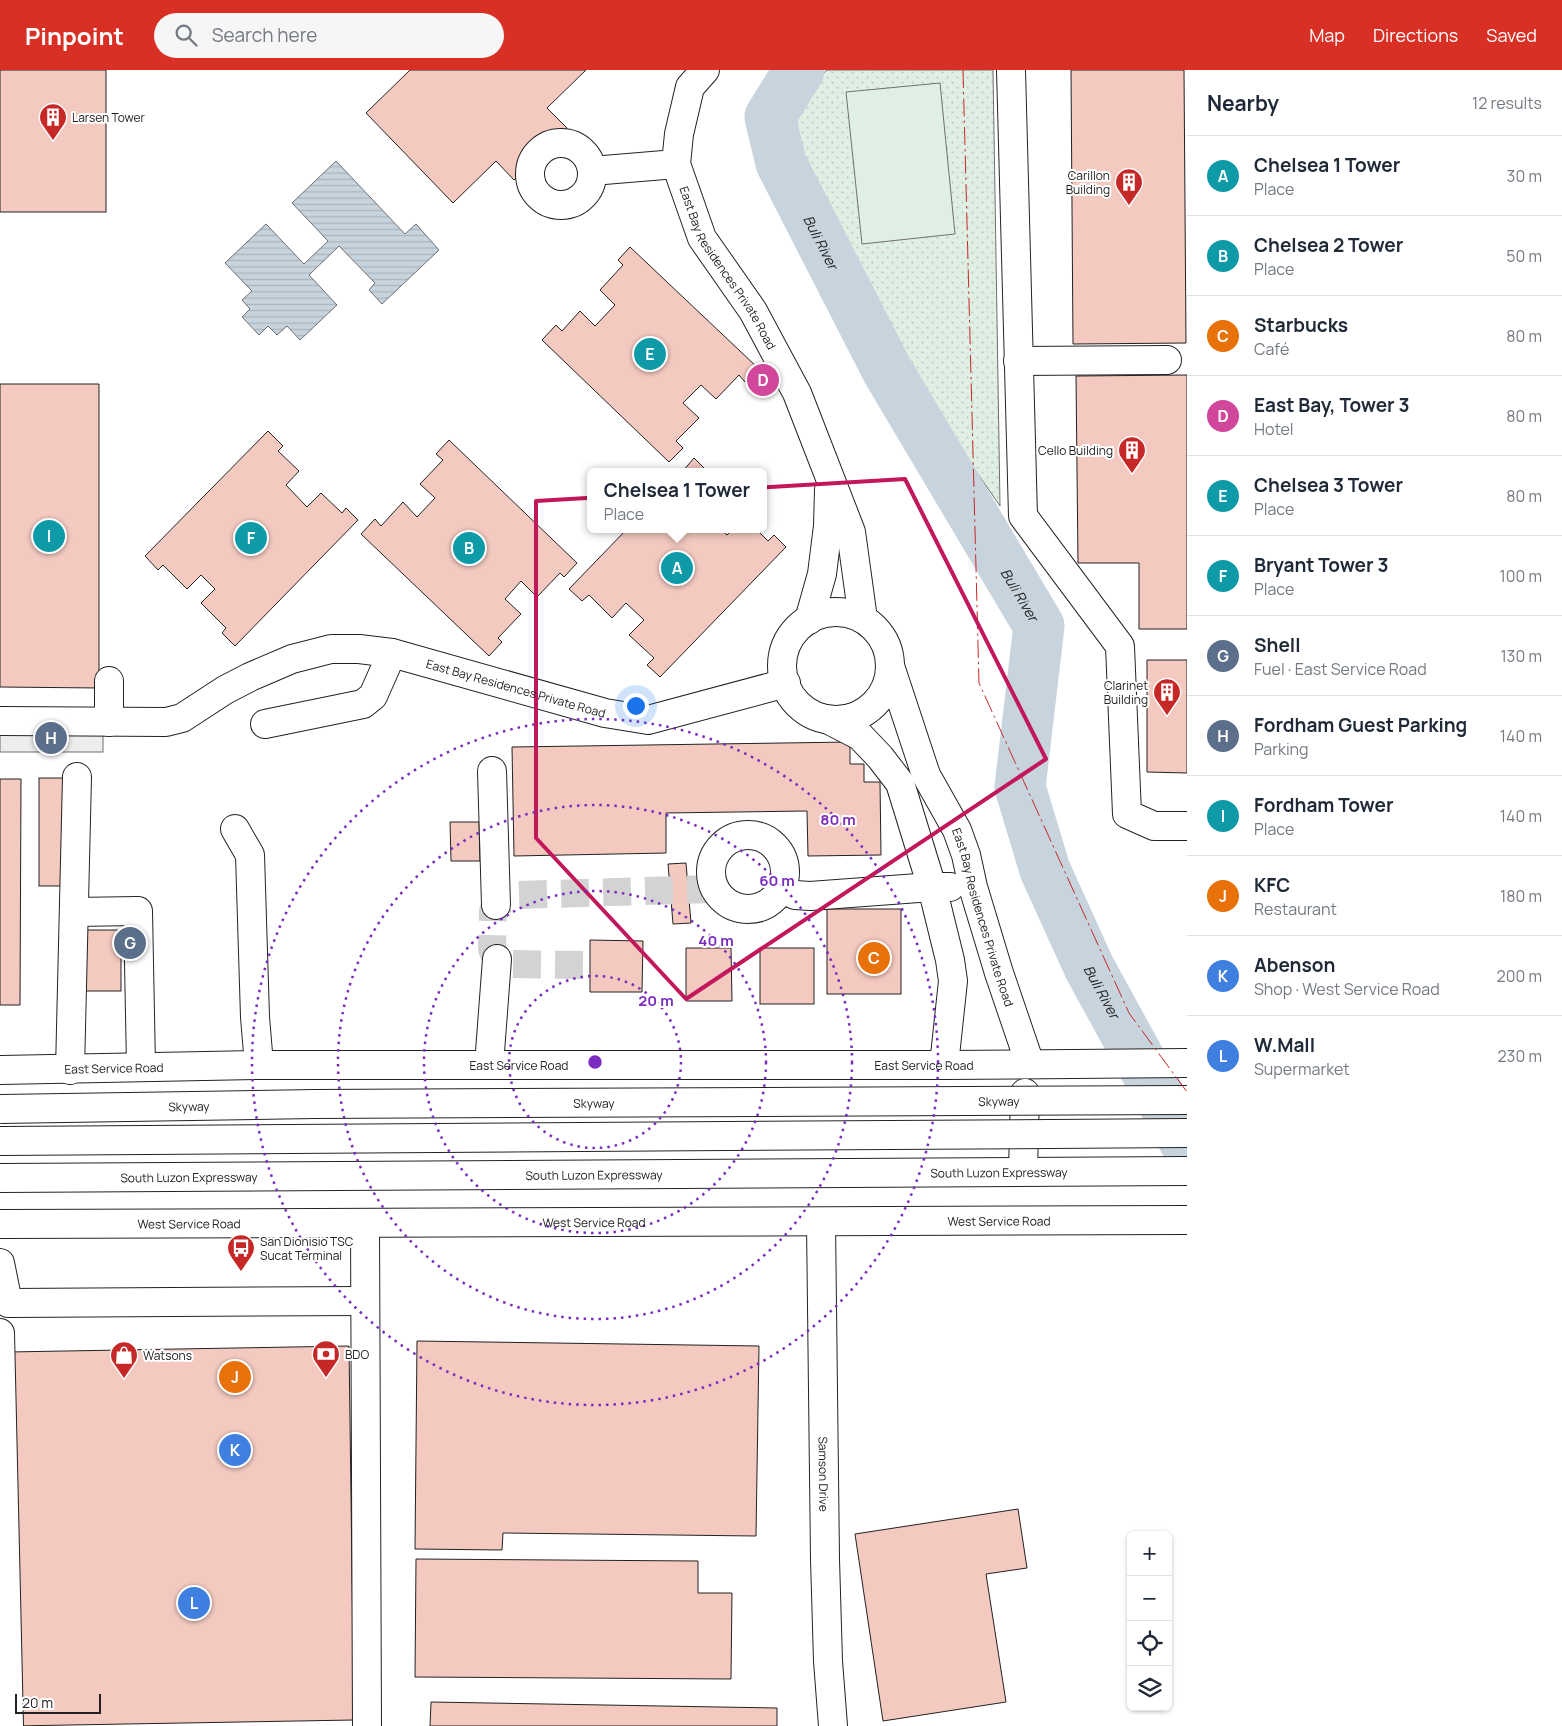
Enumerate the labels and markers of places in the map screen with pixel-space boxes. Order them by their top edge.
building icon: Larsen Tower [38,102,68,141]
place label: Larsen Tower [72,109,146,126]
place label: Carillon Building [1066,167,1110,198]
building icon: Carillon Building [1114,167,1144,206]
pin: E [634,335,666,373]
pin: D [747,361,779,399]
building icon: Cello Building [1117,435,1147,474]
place label: Cello Building [1038,442,1113,459]
pin: I [33,517,65,555]
pin: F [235,519,267,557]
pin: B [453,529,485,567]
pin: A [661,549,693,587]
place label: Clarinet Building [1104,677,1148,708]
building icon: Clarinet Building [1152,677,1182,716]
pin: H [35,719,67,757]
pin: G [114,924,146,962]
pin: C [858,939,890,977]
centre of rings [586,1053,604,1071]
bus stop icon: San Dionisio TSC Sucat Terminal [226,1233,256,1272]
place label: San Dionisio TSC Sucat Terminal [260,1233,354,1264]
bank icon: BDO [311,1339,341,1378]
shop icon: Watsons [109,1340,139,1379]
place label: BDO [345,1346,369,1363]
place label: Watsons [143,1347,192,1364]
pin: J [219,1358,251,1396]
pin: K [219,1431,251,1469]
pin: L [178,1584,210,1622]

